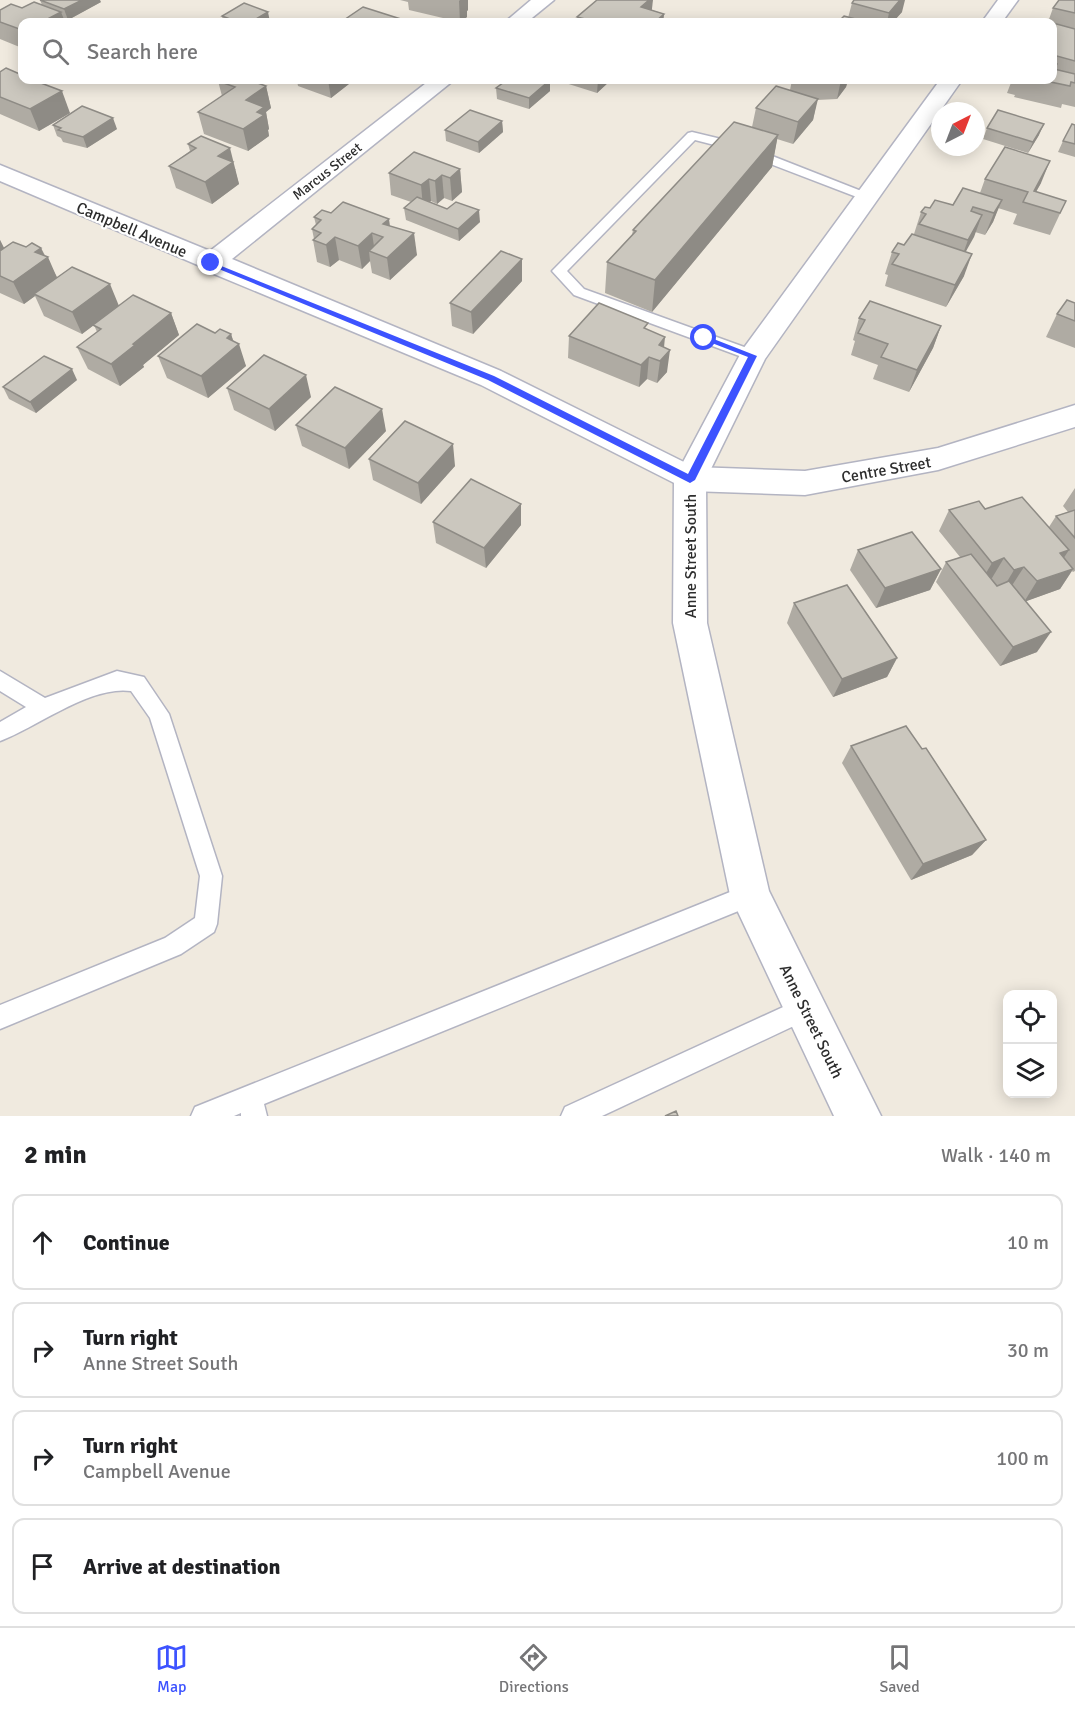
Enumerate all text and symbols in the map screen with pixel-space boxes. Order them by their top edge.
search box [18,18,1057,84]
icon: search [39,35,72,68]
text: Search here [87,38,198,65]
north arrow [931,102,985,156]
street label: Marcus Street [289,139,365,204]
street label: Campbell Avenue [73,198,190,262]
route end [197,249,223,275]
route start [690,324,716,350]
street label: Centre Street [840,452,933,488]
street label: Anne Street South [681,494,701,618]
street label: Anne Street South [775,961,847,1082]
map controls [1003,990,1057,1098]
button: locate [1003,990,1057,1044]
button: layers [1003,1044,1057,1098]
text: 2 min [24,1139,87,1171]
text: Walk · 140 m [941,1143,1051,1168]
icon: ahead [26,1226,59,1259]
text: Continue [83,1229,170,1256]
text: 10 m [1007,1230,1049,1255]
text: Turn right [83,1324,178,1351]
icon: right [26,1334,59,1367]
text: 30 m [1007,1338,1049,1363]
text: Anne Street South [83,1351,238,1376]
text: Turn right [83,1432,178,1459]
icon: right [26,1442,59,1475]
text: 100 m [996,1446,1049,1471]
text: Campbell Avenue [83,1459,231,1484]
icon: arrive [26,1550,59,1583]
text: Arrive at destination [83,1553,280,1580]
tab: Map [155,1641,188,1697]
tab: Directions [499,1641,569,1697]
tab: Saved [879,1641,920,1697]

